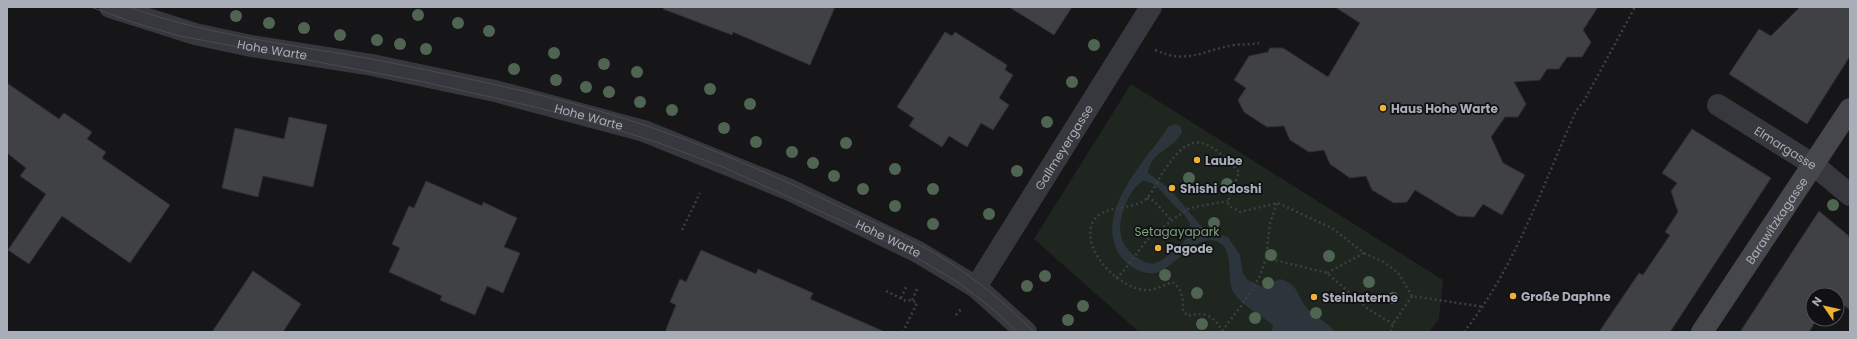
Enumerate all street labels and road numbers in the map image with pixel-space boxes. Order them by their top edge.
street label: Hohe Warte [236,35,308,63]
street label: Hohe Warte [553,99,625,134]
street label: Gallmeyergasse [1030,101,1097,193]
street label: Elmargasse [1752,122,1820,173]
street label: Barawitzkagasse [1741,173,1811,267]
street label: Hohe Warte [853,215,924,261]

